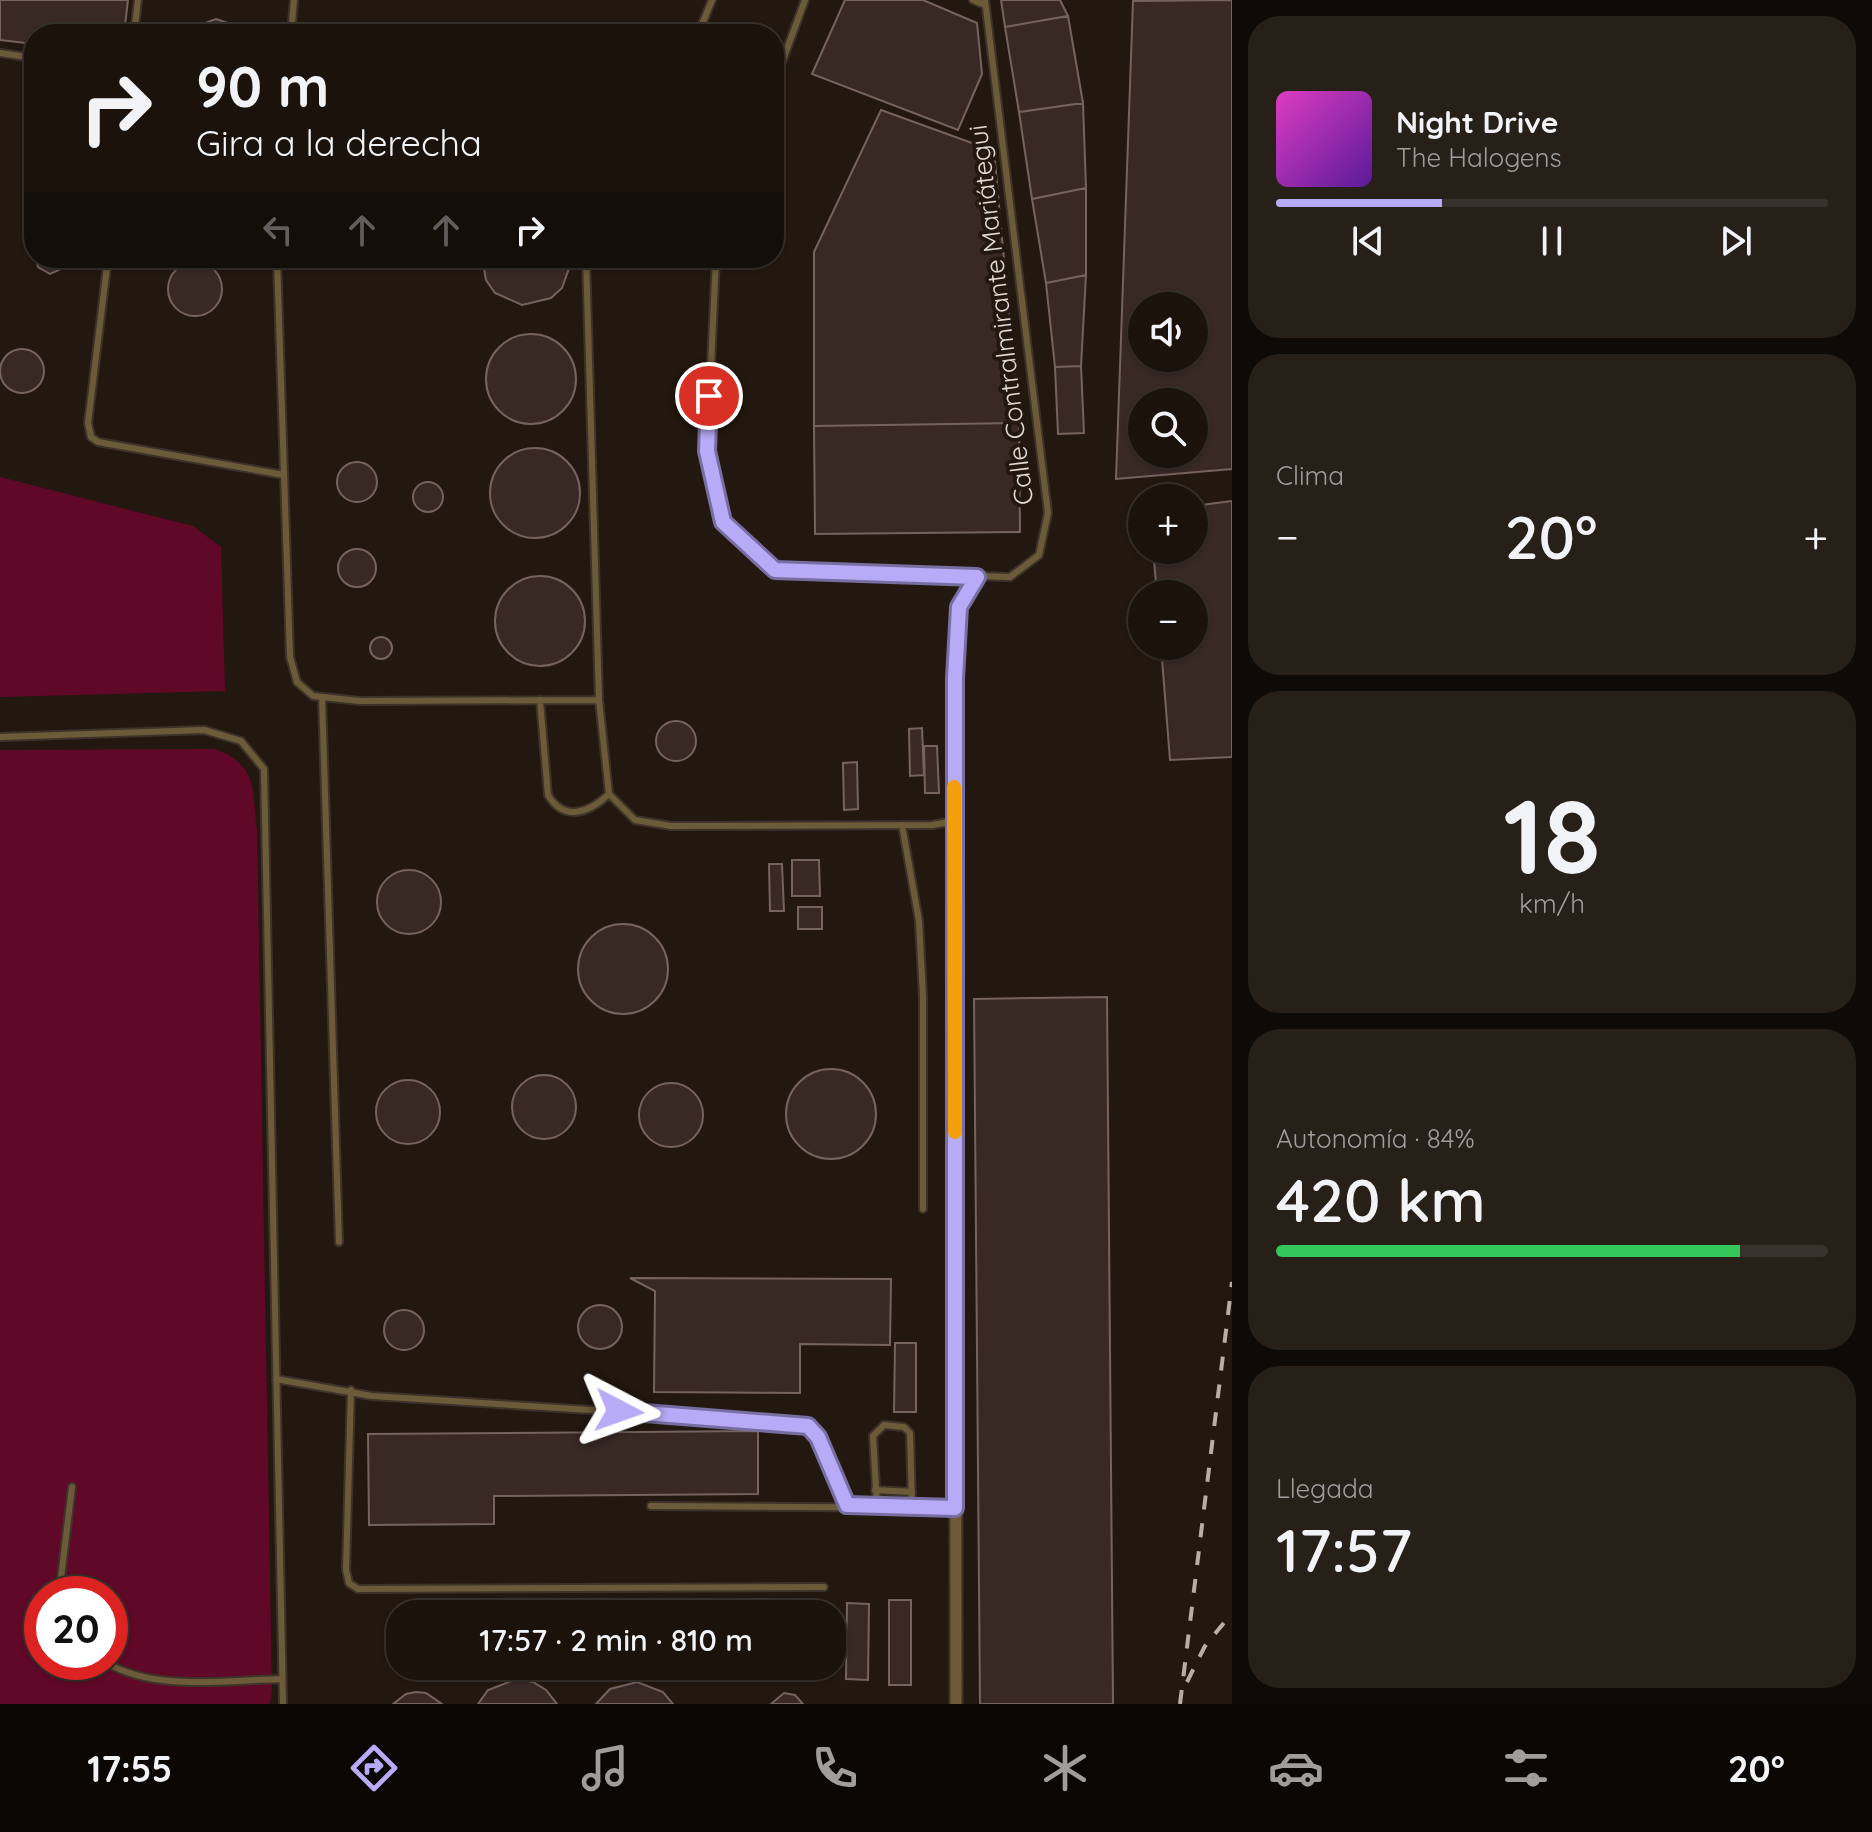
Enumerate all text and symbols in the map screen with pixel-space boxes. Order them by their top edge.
text: 90 m [196,51,330,121]
icon: right [64,56,168,160]
text: Night Drive [1396,103,1558,141]
text: Gira a la derecha [196,120,482,165]
street label: Calle Contralmirante Mariátegui [961,123,1040,507]
text: The Halogens [1396,141,1562,174]
icon: left [256,208,300,252]
icon: ahead [340,208,384,252]
icon: ahead [424,208,468,252]
icon: right [508,208,552,252]
icon: previous [1346,219,1390,263]
icon: pause [1530,219,1574,263]
icon: next [1714,219,1758,263]
map controls [1128,292,1208,660]
button: sound [1128,292,1208,372]
pin [675,362,743,430]
icon: arrive [687,374,731,418]
button: search [1128,388,1208,468]
text: Clima [1276,459,1344,492]
button: + [1128,484,1208,564]
text: 20° [1505,499,1597,574]
text: − [1276,509,1299,564]
text: + [1803,509,1828,564]
button: − [1128,580,1208,660]
text: 18 [1503,770,1601,900]
text: km/h [1519,887,1585,920]
text: Autonomía · 84% [1276,1122,1475,1155]
text: 420 km [1276,1162,1486,1237]
position arrow [577,1369,661,1453]
text: Llegada [1276,1472,1373,1505]
text: 17:57 [1276,1512,1412,1587]
speed limit sign: 20 [24,1576,128,1680]
text: 17:57 · 2 min · 810 m [479,1621,753,1659]
icon: directions [346,1740,402,1796]
icon: music [577,1740,633,1796]
icon: phone [807,1740,863,1796]
icon: climate [1037,1740,1093,1796]
icon: car [1268,1740,1324,1796]
icon: filters [1498,1740,1554,1796]
text: 17:55 [87,1746,172,1791]
text: 20° [1728,1746,1785,1791]

